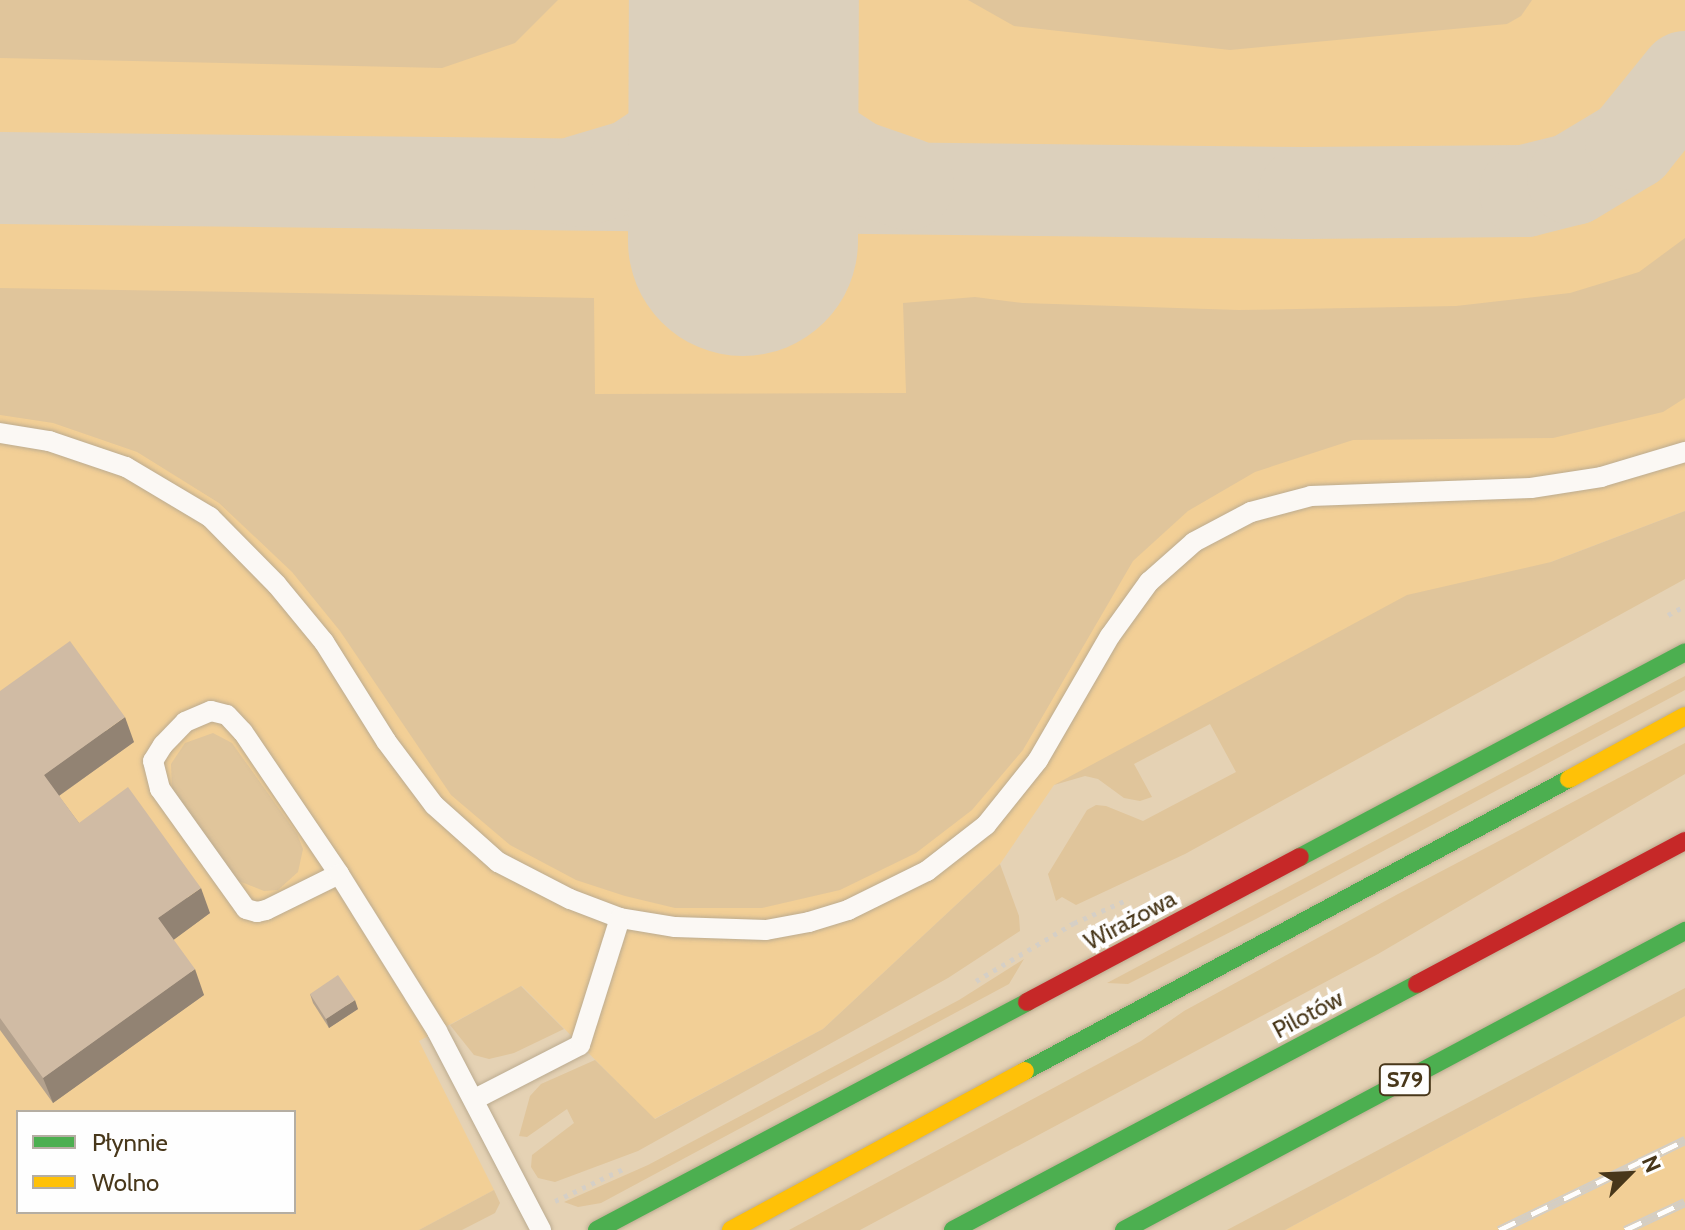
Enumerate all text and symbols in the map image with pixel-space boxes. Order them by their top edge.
street label: Wirażowa [1079,884,1181,956]
street label: Pilotów [1268,984,1348,1044]
road number: S79 [1377,1062,1433,1098]
legend [16,1110,296,1214]
text: Płynnie [92,1128,168,1157]
north arrow [1589,1134,1669,1214]
text: N [1636,1151,1667,1177]
text: Wolno [92,1168,159,1197]

